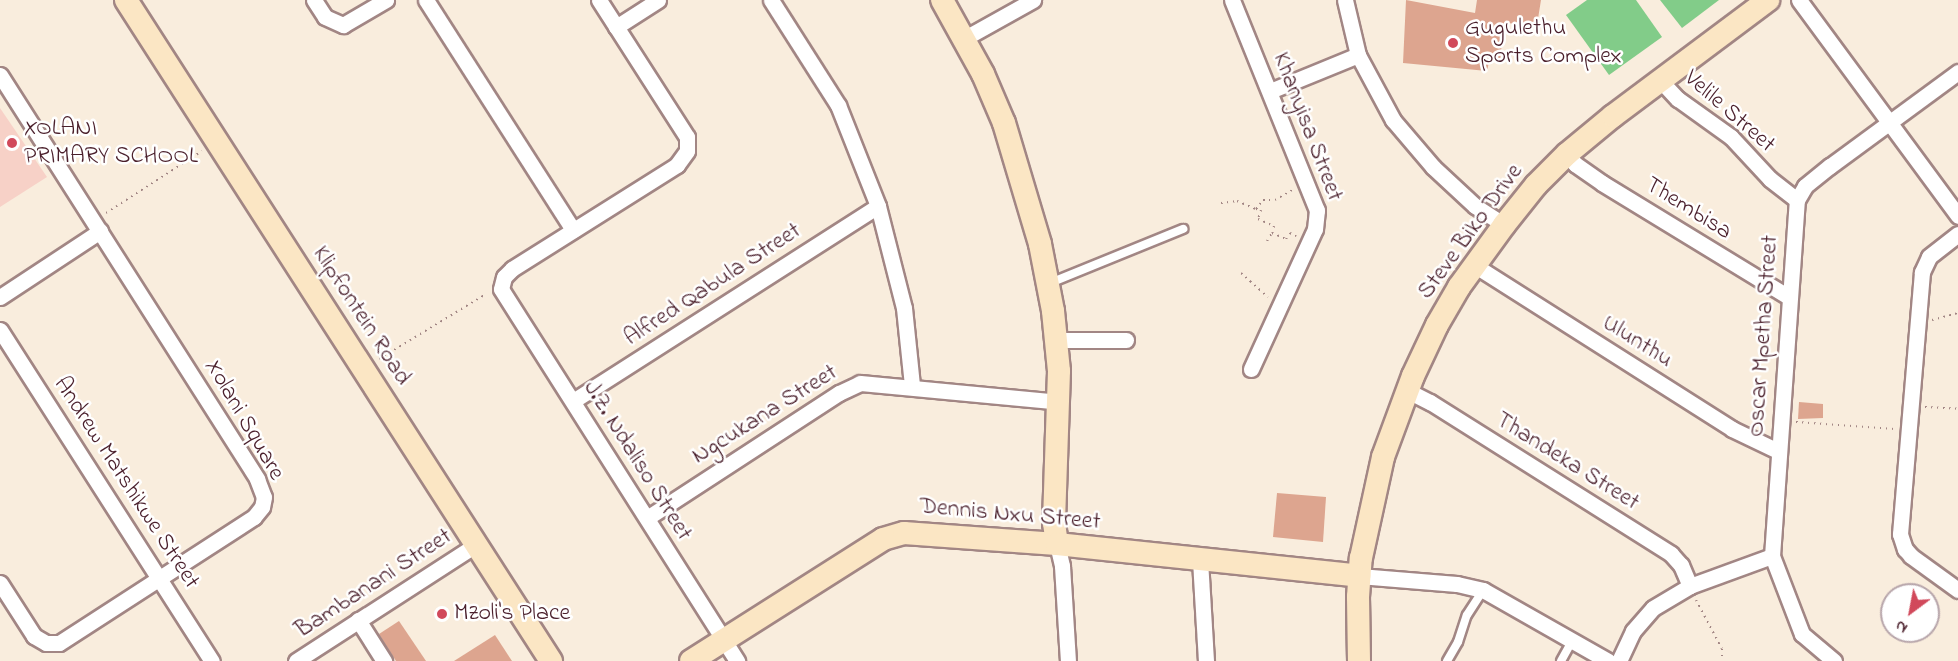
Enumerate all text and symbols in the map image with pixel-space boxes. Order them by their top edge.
place label: Gugulethu Sports Complex [1465,15,1622,71]
marker: Gugulethu Sports Complex [1446,36,1460,50]
street label: Khanyisa Street [1265,48,1349,206]
street label: Velile Street [1677,65,1781,159]
place label: XOLANI PRIMARY SCHOOL [24,115,198,171]
marker: XOLANI PRIMARY SCHOOL [5,136,19,150]
street label: Steve Biko Drive [1412,159,1530,305]
street label: Thembisa [1639,171,1737,247]
street label: Alfred Qabula Street [619,217,807,353]
street label: Oscar Mpetha Street [1743,234,1785,438]
street label: Klipfontein Road [305,241,417,391]
street label: Ulunthu [1596,309,1678,375]
street label: Xolani Square [198,354,290,486]
street label: Ngcukana Street [687,359,843,471]
street label: Andrew Matshikwe Street [47,372,205,594]
street label: J.Z. Ndaliso Street [576,376,698,546]
street label: Thandeka Street [1490,406,1644,518]
street label: Dennis Nxu Street [918,493,1102,537]
street label: Bambanani Street [290,523,458,645]
north arrow [1880,583,1940,643]
place label: Mzoli's Place [454,600,570,628]
marker: Mzoli's Place [435,607,449,621]
text: N [1891,614,1912,640]

